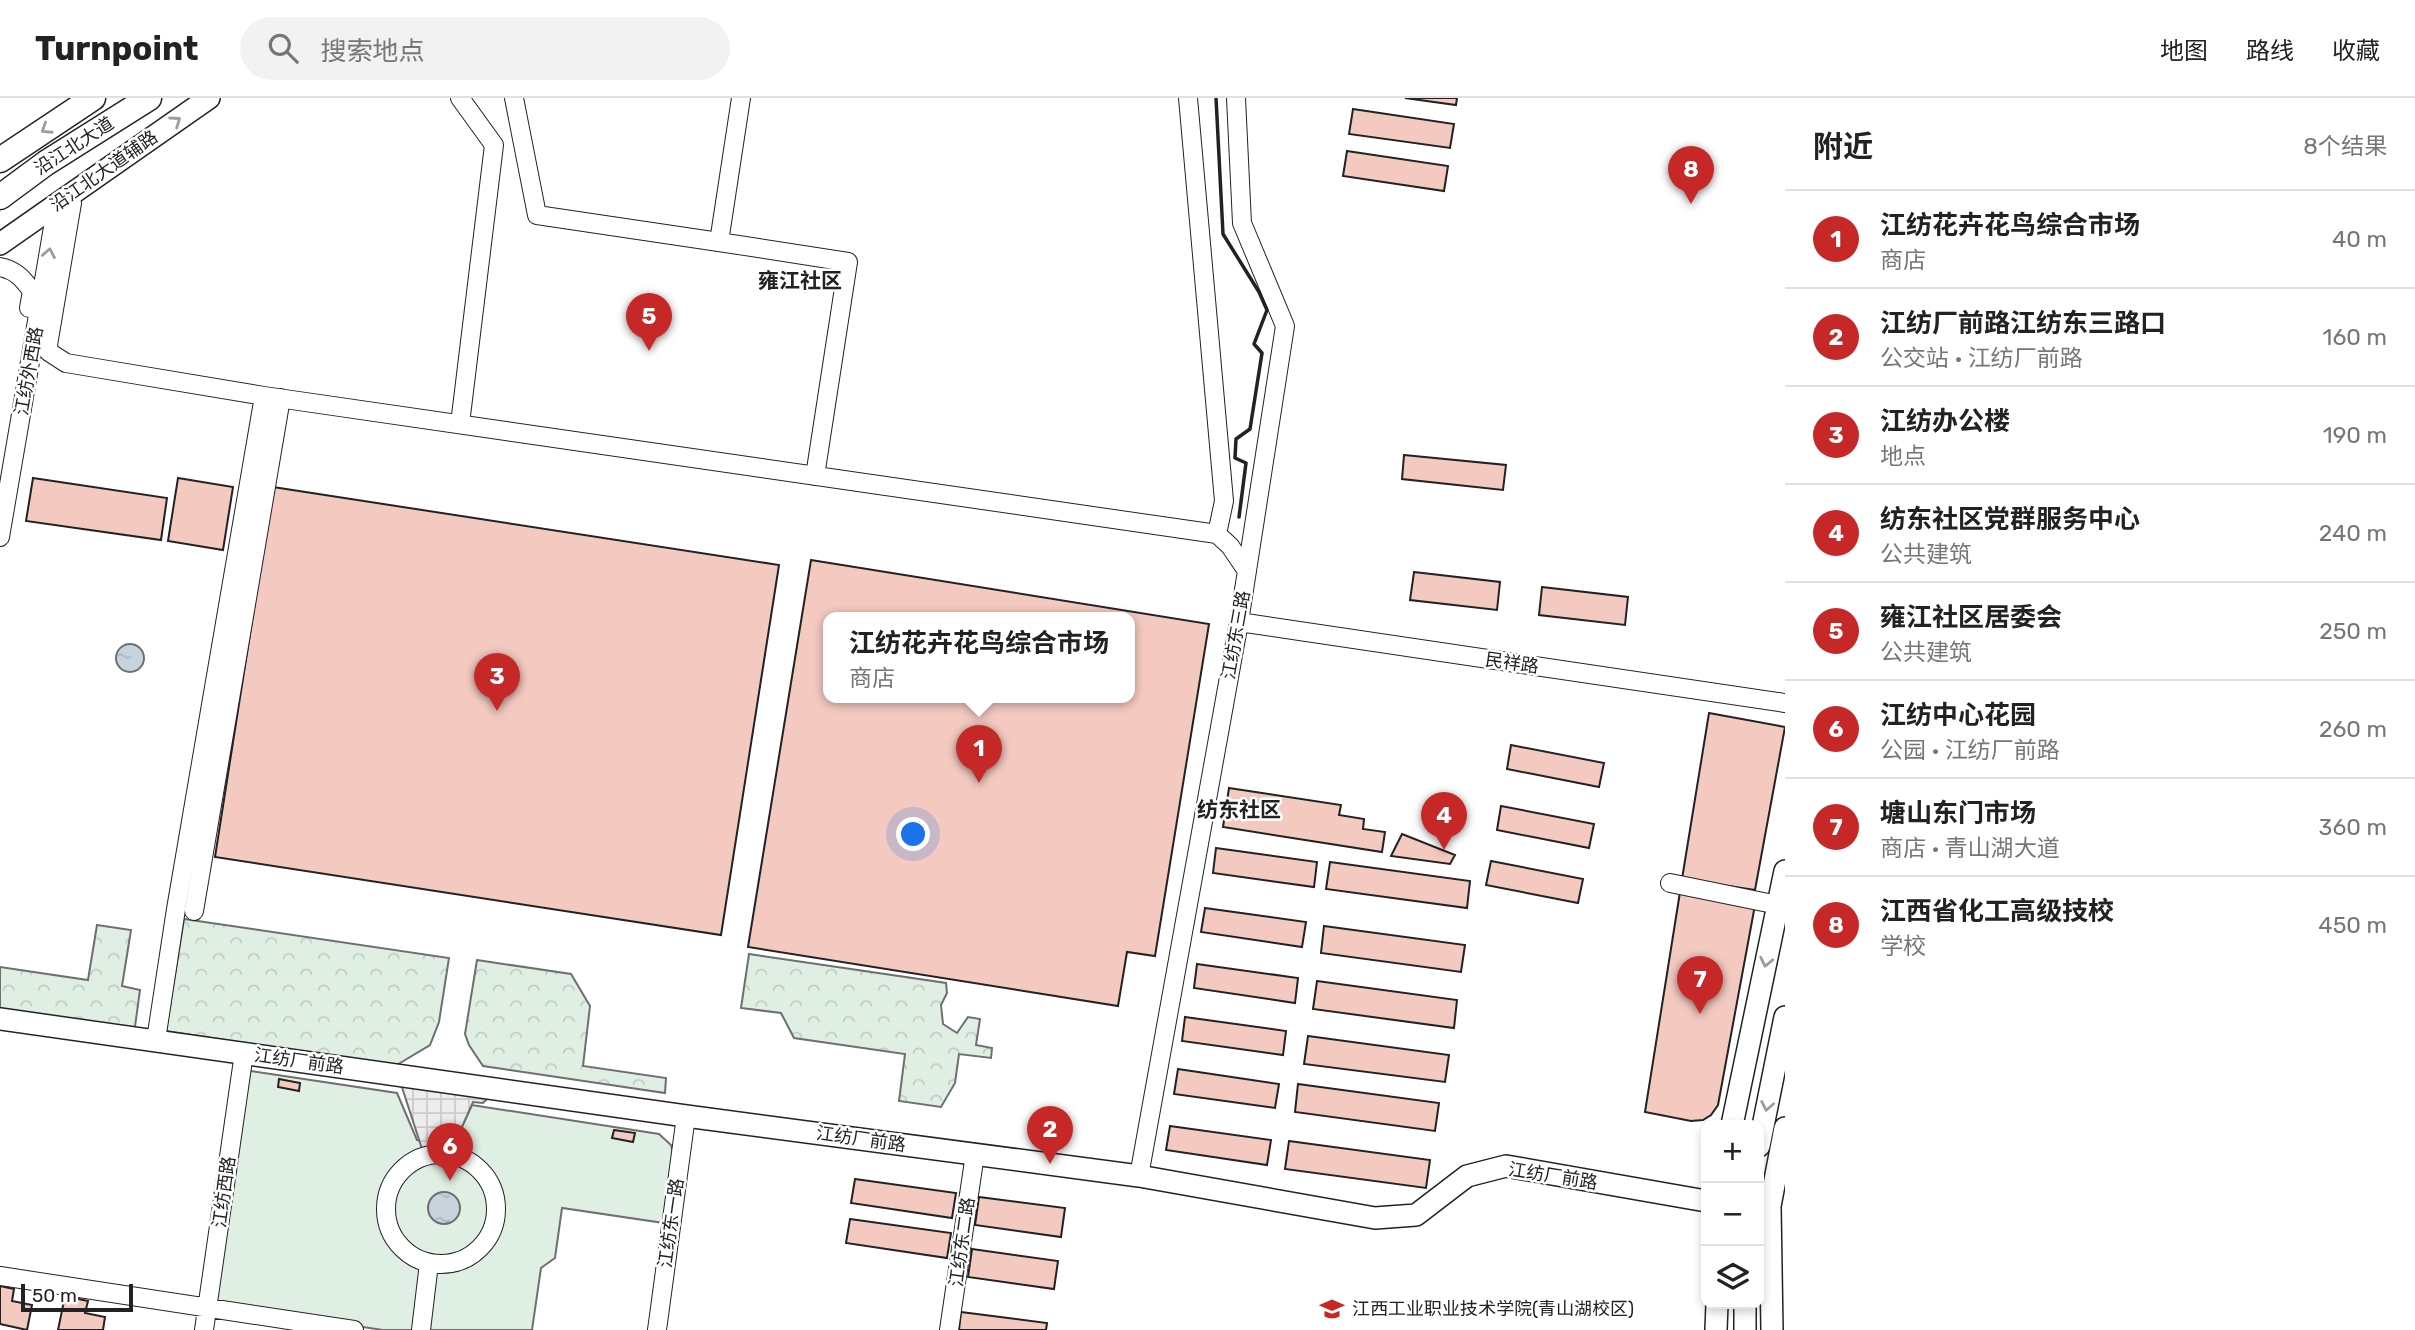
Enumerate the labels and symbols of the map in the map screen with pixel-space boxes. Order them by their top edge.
street label: 沿江北大道 [30,112,118,180]
one-way arrow [169,116,182,129]
one-way arrow [41,121,54,133]
street label: 沿江北大道辅路 [46,126,162,216]
pin: 8 [1668,146,1714,204]
one-way arrow [41,247,56,259]
district label: 雍江社区 [758,268,842,293]
pin: 5 [626,293,672,351]
street label: 江纺外西路 [10,325,48,417]
street label: 江纺东三路 [1217,589,1255,681]
street label: 民祥路 [1484,648,1540,678]
pin: 3 [474,653,520,711]
pin: 1 [956,725,1002,783]
pin: 4 [1421,792,1467,850]
district label: 纺东社区 [1197,797,1281,822]
your location [896,817,930,851]
pin: 7 [1677,956,1723,1014]
one-way arrow [1759,956,1774,968]
street label: 江纺厂前路 [253,1044,345,1078]
one-way arrow [1760,1100,1775,1112]
pin: 2 [1027,1106,1073,1164]
street label: 江纺厂前路 [815,1122,907,1156]
pin: 6 [427,1123,473,1181]
street label: 江纺西路 [208,1155,240,1229]
street label: 江纺厂前路 [1507,1158,1599,1194]
street label: 江纺东一路 [654,1177,688,1269]
street label: 江纺东二路 [945,1196,979,1288]
scale bar [21,1281,133,1313]
school or university icon: 江西工业职业技术学院(青山湖校区) [1318,1295,1346,1323]
place label: 江西工业职业技术学院(青山湖校区) [1352,1298,1634,1320]

